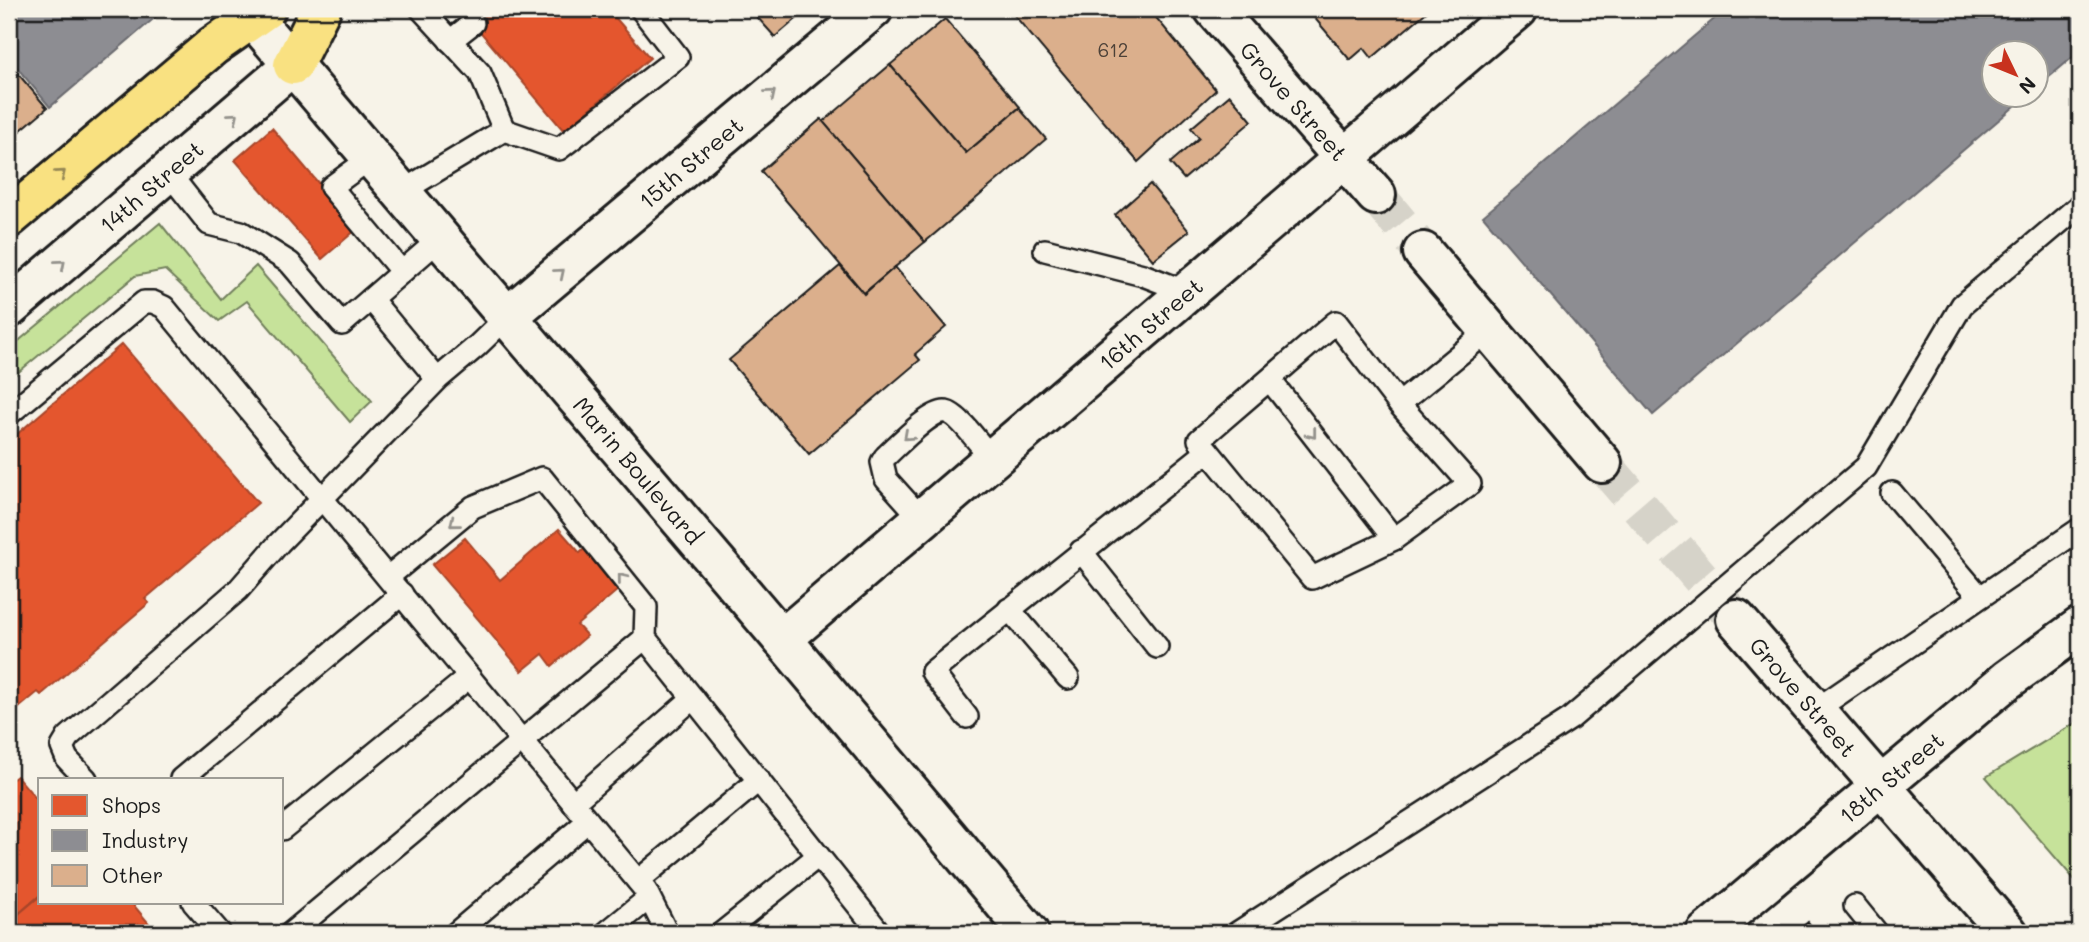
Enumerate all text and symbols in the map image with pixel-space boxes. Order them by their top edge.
street label: Grove Street [1234,35,1354,167]
house number: 612 [1098,37,1128,62]
north arrow [1980,38,2050,108]
text: N [2014,72,2042,100]
one-way arrow [764,90,776,103]
street label: 15th Street [632,110,749,215]
one-way arrow [226,112,238,125]
street label: 14th Street [93,134,209,239]
one-way arrow [52,170,65,182]
one-way arrow [52,260,65,272]
one-way arrow [552,268,564,281]
street label: 16th Street [1092,271,1209,377]
street label: Marin Boulevard [567,390,709,550]
one-way arrow [1303,426,1316,438]
one-way arrow [904,427,917,440]
one-way arrow [449,515,462,527]
one-way arrow [618,573,630,586]
street label: Grove Street [1743,631,1864,763]
street label: 18th Street [1833,725,1950,830]
legend [38,778,284,904]
text: Shops [102,791,161,818]
text: Industry [102,826,189,853]
text: Other [102,861,163,888]

